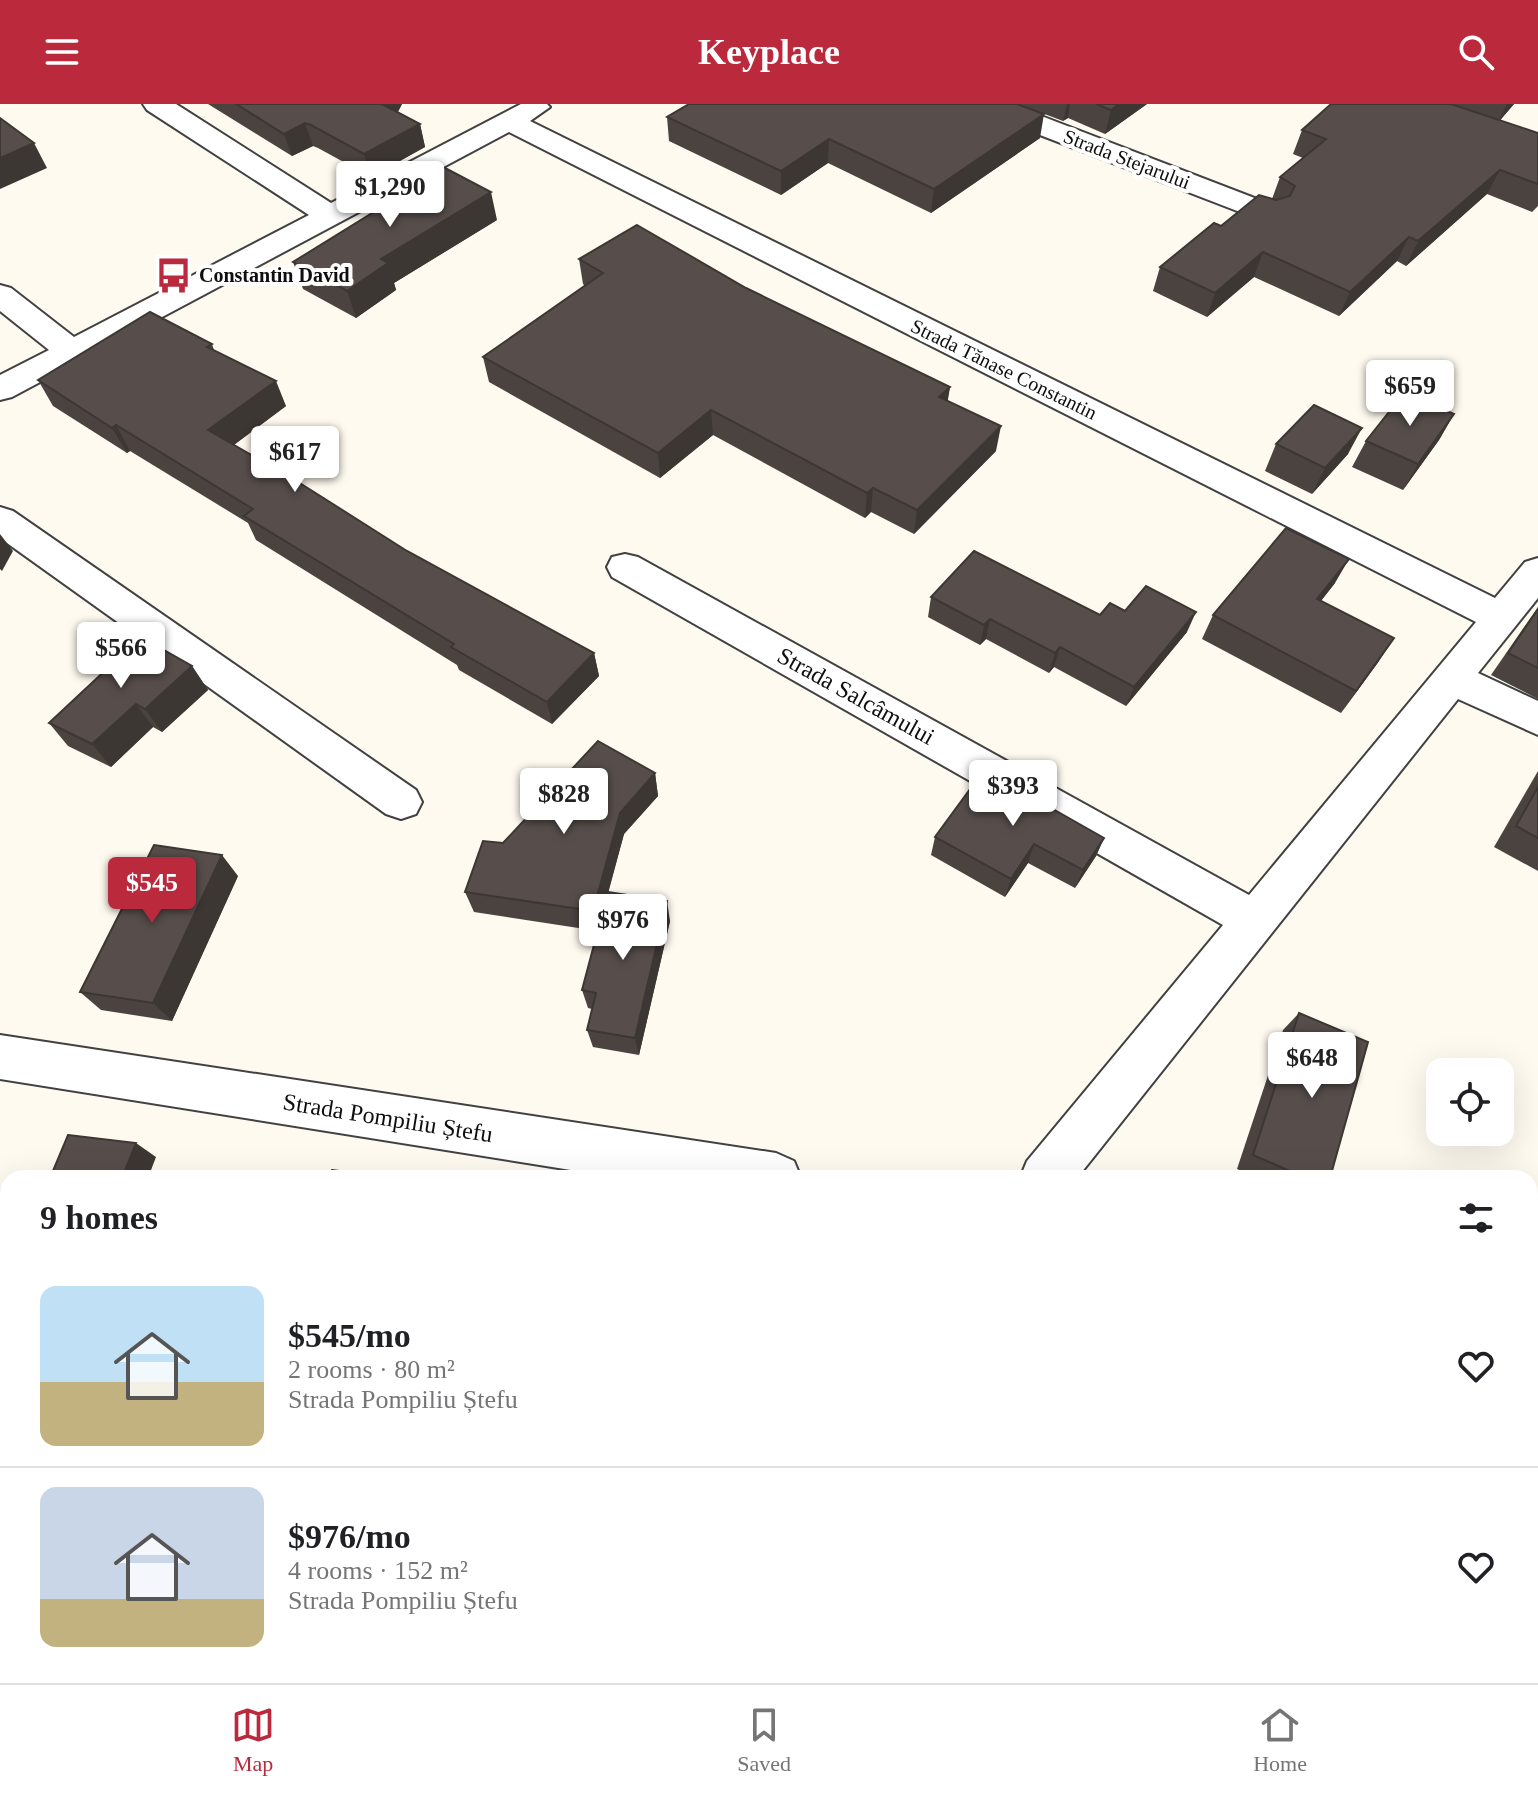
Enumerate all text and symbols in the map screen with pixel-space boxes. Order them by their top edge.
icon: menu [40,30,84,74]
icon: search [1454,30,1498,74]
text: Keyplace [698,32,840,72]
street label: Strada Stejarului [1060,125,1194,194]
pin: $1,290 [325,161,455,229]
text: $1,290 [354,172,426,201]
bus stop icon: Constantin David [154,256,192,294]
place label: Constantin David [199,264,350,286]
street label: Strada Tănase Constantin [907,314,1101,424]
pin: $659 [1363,360,1457,428]
text: $659 [1384,371,1436,400]
pin: $617 [248,426,342,494]
text: $617 [269,437,321,466]
pin: $566 [74,622,168,690]
text: $566 [95,633,147,662]
street label: Strada Salcâmului [773,642,939,750]
pin: $393 [966,760,1060,828]
pin: $828 [517,768,611,836]
text: $393 [987,771,1039,800]
text: $828 [538,779,590,808]
pin: $545 [105,857,199,925]
text: $545 [126,868,178,897]
pin: $976 [576,894,670,962]
text: $976 [597,905,649,934]
pin: $648 [1265,1032,1359,1100]
text: $648 [1286,1043,1338,1072]
map controls [1426,1058,1514,1146]
button: locate [1426,1058,1514,1146]
street label: Strada Pompiliu Ștefu [281,1089,495,1147]
icon: filters [1454,1196,1498,1240]
text: 9 homes [40,1199,158,1236]
text: $545/mo [288,1317,411,1354]
icon: home [104,1318,200,1414]
icon: heart [1454,1344,1498,1388]
text: 2 rooms · 80 m² [288,1355,455,1384]
text: Strada Pompiliu Ștefu [288,1385,518,1414]
text: $976/mo [288,1518,411,1555]
icon: home [104,1519,200,1615]
icon: heart [1454,1545,1498,1589]
text: 4 rooms · 152 m² [288,1556,468,1585]
text: Strada Pompiliu Ștefu [288,1586,518,1615]
tab: Map [231,1703,275,1777]
tab: Saved [737,1703,791,1777]
tab: Home [1253,1703,1307,1777]

